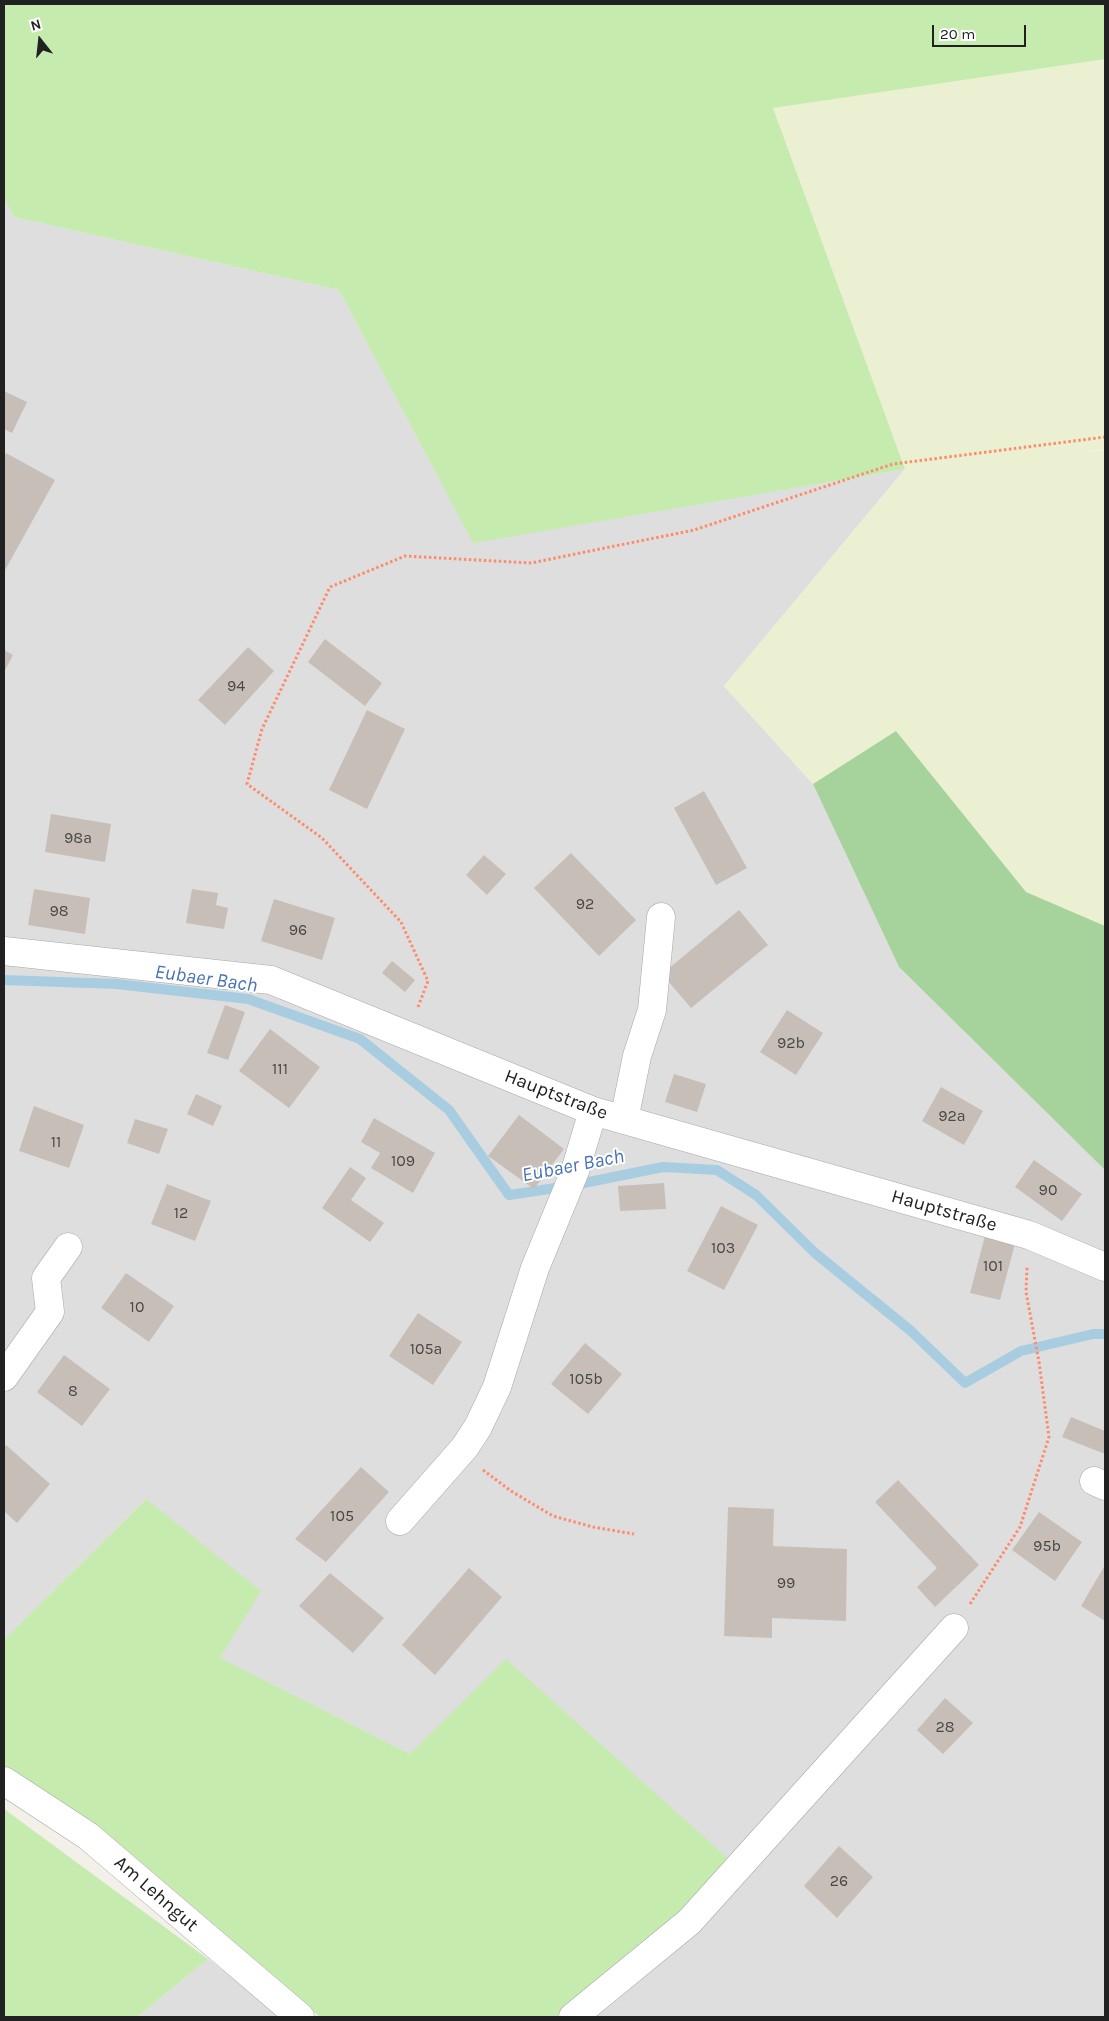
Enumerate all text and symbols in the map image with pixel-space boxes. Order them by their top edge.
north arrow [15,15,65,65]
scale bar [934,15,1028,47]
text: N [29,16,43,35]
text: 20 m [940,25,975,43]
house number: 94 [227,676,245,696]
house number: 98a [64,828,92,848]
house number: 92 [576,894,594,914]
house number: 98 [49,901,69,921]
house number: 96 [289,920,307,940]
water label: Eubaer Bach [153,960,259,998]
house number: 92b [777,1033,805,1053]
house number: 111 [272,1059,288,1079]
street label: Hauptstraße [501,1065,611,1125]
house number: 92a [938,1106,966,1126]
house number: 11 [51,1132,61,1152]
water label: Eubaer Bach [520,1144,626,1188]
house number: 109 [391,1151,415,1171]
house number: 90 [1039,1180,1057,1200]
street label: Hauptstraße [889,1185,999,1237]
house number: 12 [174,1203,188,1223]
house number: 103 [711,1238,735,1258]
house number: 101 [983,1256,1003,1276]
house number: 10 [130,1297,144,1317]
house number: 105a [410,1339,442,1359]
house number: 105b [569,1369,603,1389]
house number: 8 [68,1381,78,1401]
house number: 105 [330,1506,354,1526]
house number: 95b [1033,1536,1061,1556]
house number: 99 [777,1573,795,1593]
house number: 28 [935,1717,955,1737]
street label: Am Lehngut [109,1851,203,1937]
house number: 26 [830,1871,848,1891]

